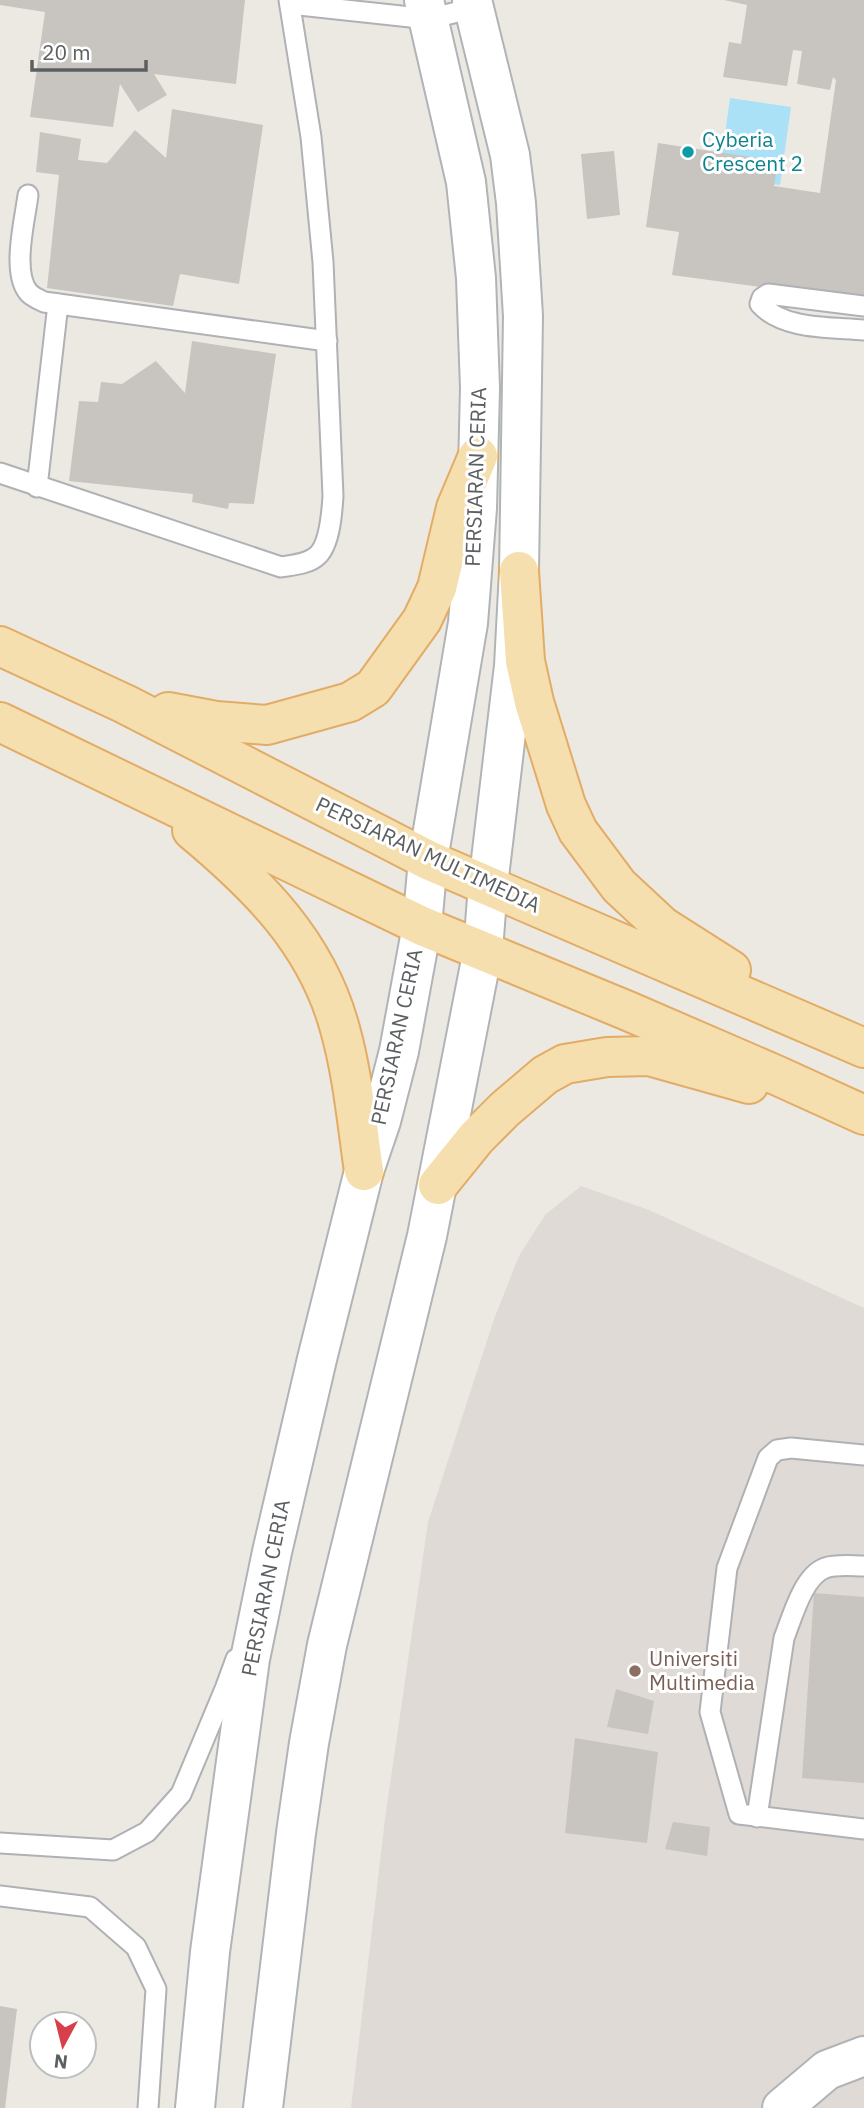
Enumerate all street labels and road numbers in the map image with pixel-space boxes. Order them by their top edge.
street label: PERSIARAN CERIA [458,387,492,567]
street label: PERSIARAN MULTIMEDIA [311,790,545,919]
street label: PERSIARAN CERIA [364,946,428,1128]
street label: PERSIARAN CERIA [234,1497,296,1679]

